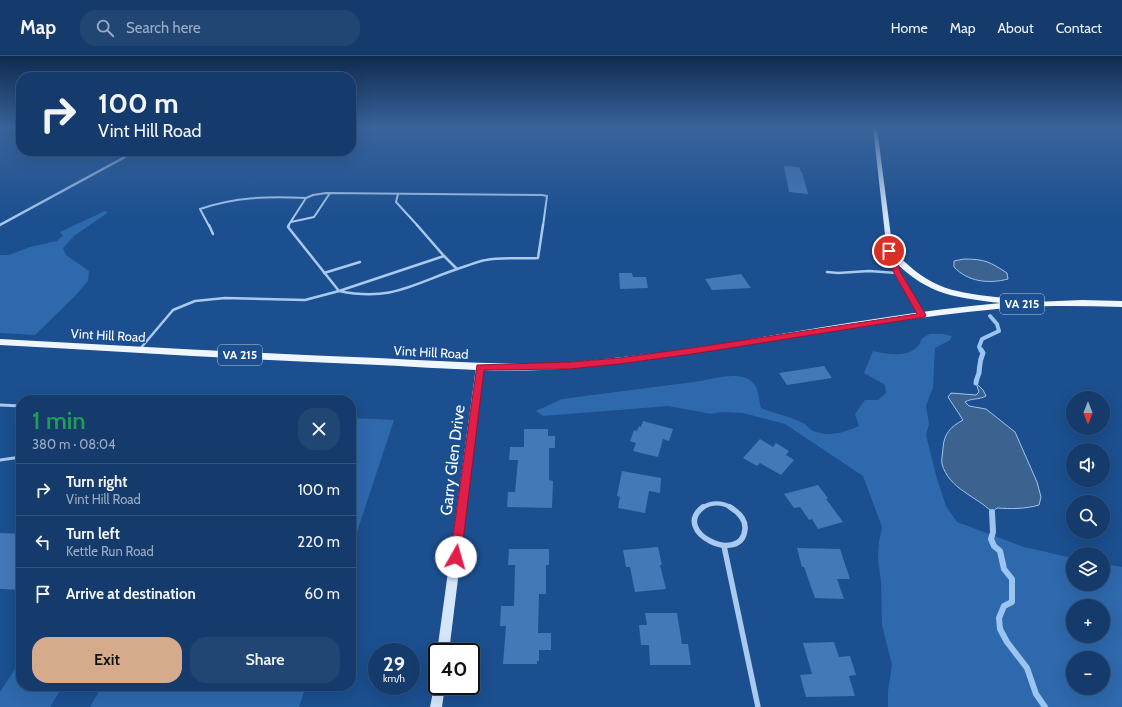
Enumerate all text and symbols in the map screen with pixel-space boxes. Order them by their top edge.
search box [80,10,360,46]
text: Map [20,16,56,39]
icon: search [94,17,116,39]
text: Search here [126,19,201,37]
text: Home [891,19,928,37]
text: Map [950,19,975,37]
text: About [997,19,1034,37]
text: Contact [1056,19,1102,37]
text: 100 m [98,86,179,120]
icon: right [32,88,84,140]
text: Vint Hill Road [98,120,202,142]
pin [872,234,906,268]
icon: arrive [878,240,900,262]
road number: VA 215 [1000,294,1044,314]
street label: Vint Hill Road [70,325,146,345]
street label: Vint Hill Road [393,342,469,362]
road number: VA 215 [218,345,262,365]
north arrow [1066,391,1110,435]
map controls [1066,391,1110,695]
street label: Garry Glen Drive [436,404,469,516]
text: 1 min [32,406,86,435]
button: close [298,408,340,450]
text: 380 m · 08:04 [32,436,116,452]
button: sound [1066,443,1110,487]
text: Turn right [66,473,127,491]
icon: right [32,479,54,501]
text: 100 m [298,481,340,499]
text: Vint Hill Road [66,491,141,507]
button: search [1066,495,1110,539]
text: Turn left [66,525,120,543]
icon: left [32,531,54,553]
text: 220 m [297,533,340,551]
position arrow [435,536,477,578]
text: Kettle Run Road [66,543,154,559]
button: layers [1066,547,1110,591]
icon: arrive [32,583,54,605]
text: Arrive at destination [66,585,196,603]
text: 60 m [304,585,340,603]
button: + [1066,599,1110,643]
button: Exit [32,637,182,683]
button: Share [190,637,340,683]
speed limit sign: 40 [428,643,480,695]
button: − [1066,651,1110,695]
text: 29 [383,652,405,676]
text: km/h [383,672,405,685]

